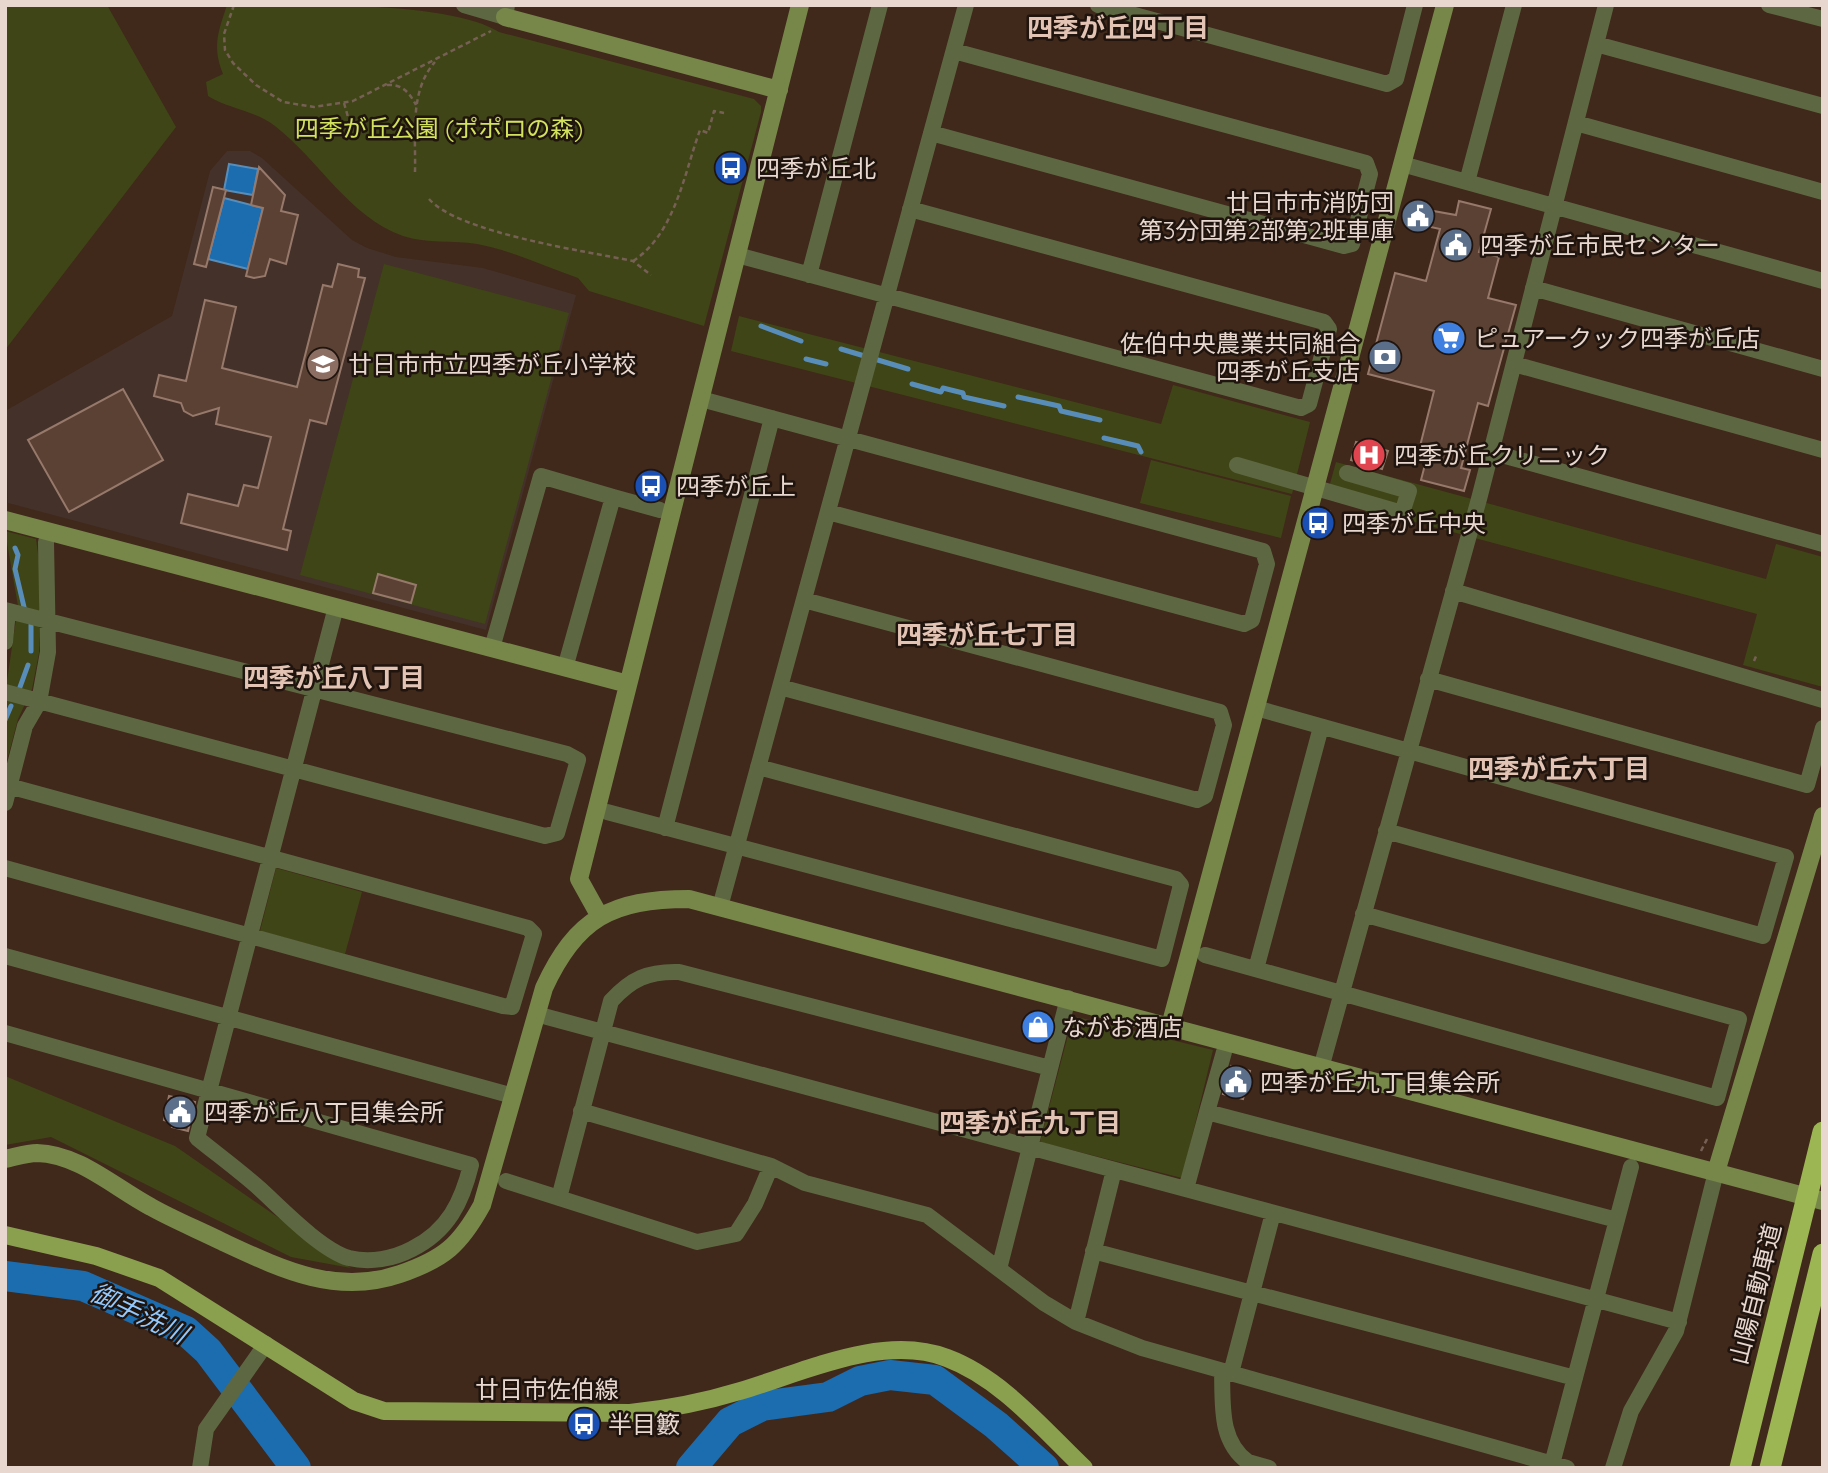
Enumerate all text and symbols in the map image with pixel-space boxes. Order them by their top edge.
district label: 四季が丘四丁目 [1027,11,1209,44]
park label: 四季が丘公園 (ポポロの森) [295,113,583,143]
bus stop icon: 四季が丘北 [712,149,750,187]
place label: 四季が丘北 [756,153,876,183]
place label: 廿日市市消防団 第3分団第2部第2班車庫 [1139,187,1394,245]
public building icon: 廿日市市消防団 第3分団第2部第2班車庫 [1399,197,1437,235]
public building icon: 四季が丘市民センター [1437,226,1475,264]
place label: 四季が丘市民センター [1480,230,1720,260]
supermarket icon: ピュアークック四季が丘店 [1430,319,1468,357]
place label: ピュアークック四季が丘店 [1474,323,1760,353]
place label: 佐伯中央農業共同組合 四季が丘支店 [1120,328,1360,386]
bank icon: 佐伯中央農業共同組合 四季が丘支店 [1366,338,1404,376]
school or university icon: 廿日市市立四季が丘小学校 [304,345,342,383]
place label: 廿日市市立四季が丘小学校 [348,349,636,379]
hospital icon: 四季が丘クリニック [1350,436,1388,474]
place label: 四季が丘クリニック [1394,440,1610,470]
bus stop icon: 四季が丘上 [632,467,670,505]
place label: 四季が丘上 [676,471,796,501]
bus stop icon: 四季が丘中央 [1299,504,1337,542]
place label: 四季が丘中央 [1342,508,1486,538]
district label: 四季が丘七丁目 [896,618,1078,651]
district label: 四季が丘八丁目 [243,661,425,694]
district label: 四季が丘六丁目 [1468,752,1650,785]
shop icon: ながお酒店 [1019,1008,1057,1046]
place label: ながお酒店 [1062,1012,1182,1042]
public building icon: 四季が丘九丁目集会所 [1217,1063,1255,1101]
place label: 四季が丘九丁目集会所 [1260,1067,1500,1097]
public building icon: 四季が丘八丁目集会所 [161,1093,199,1131]
place label: 四季が丘八丁目集会所 [204,1097,444,1127]
district label: 四季が丘九丁目 [939,1106,1121,1139]
street label: 山陽自動車道 [1723,1221,1787,1367]
water label: 御手洗川 [85,1275,196,1352]
street label: 廿日市佐伯線 [475,1374,619,1404]
bus stop icon: 半目籔 [565,1405,603,1443]
place label: 半目籔 [608,1409,680,1439]

